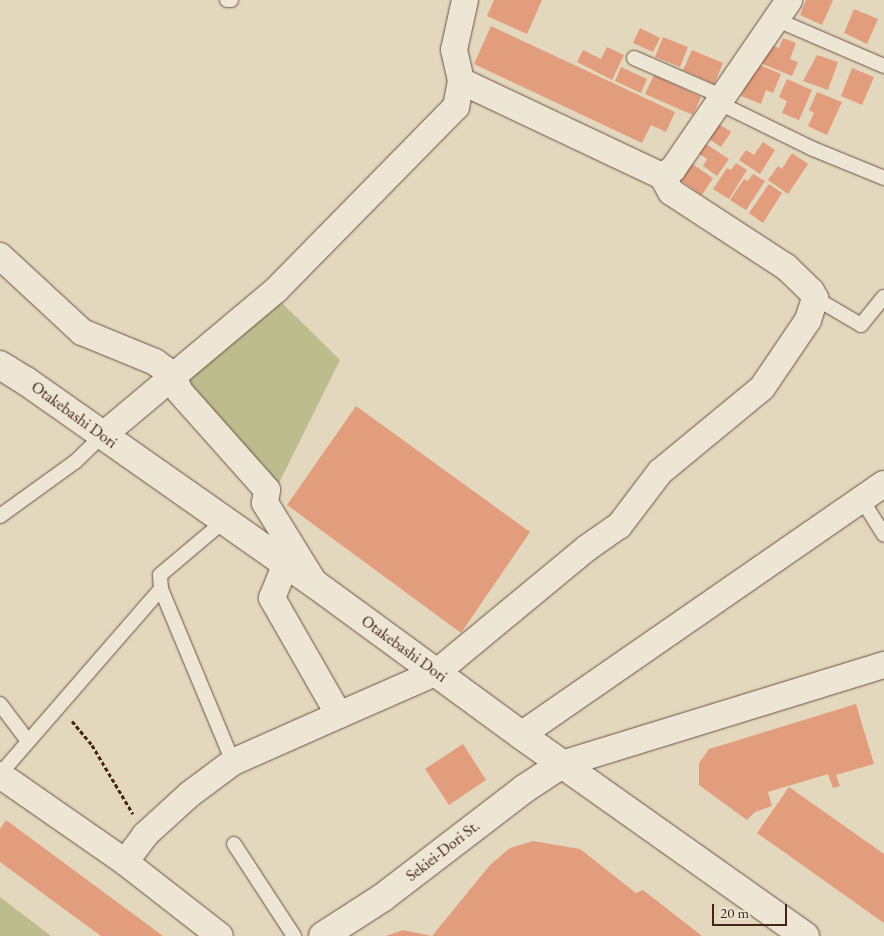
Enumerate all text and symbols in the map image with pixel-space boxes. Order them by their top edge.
street label: Otakebashi Dori [27,377,121,453]
street label: Otakebashi Dori [357,611,451,687]
street label: Sekiei-Dori St. [402,816,484,886]
scale bar [714,894,789,926]
text: 20 m [720,903,749,922]

